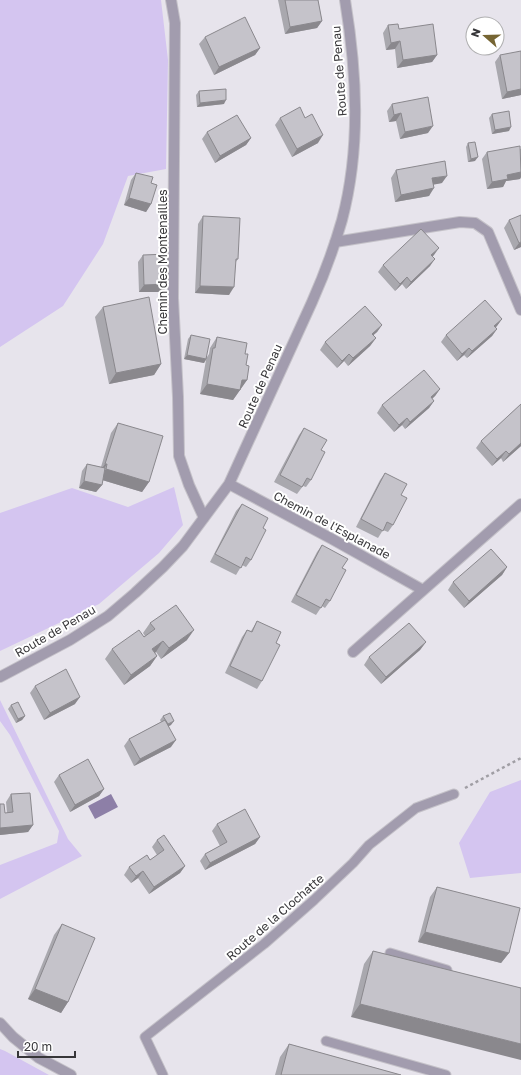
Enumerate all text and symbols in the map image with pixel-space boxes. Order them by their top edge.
north arrow [465,16,505,56]
street label: Route de Penau [328,25,350,117]
text: N [468,26,483,39]
street label: Chemin des Montenailles [155,189,170,335]
street label: Route de Penau [235,342,285,430]
street label: Chemin de l'Esplanade [271,488,393,562]
street label: Route de Penau [12,602,98,660]
street label: Route de la Clochatte [223,871,327,963]
scale bar [18,1033,75,1059]
text: 20 m [24,1039,52,1054]

